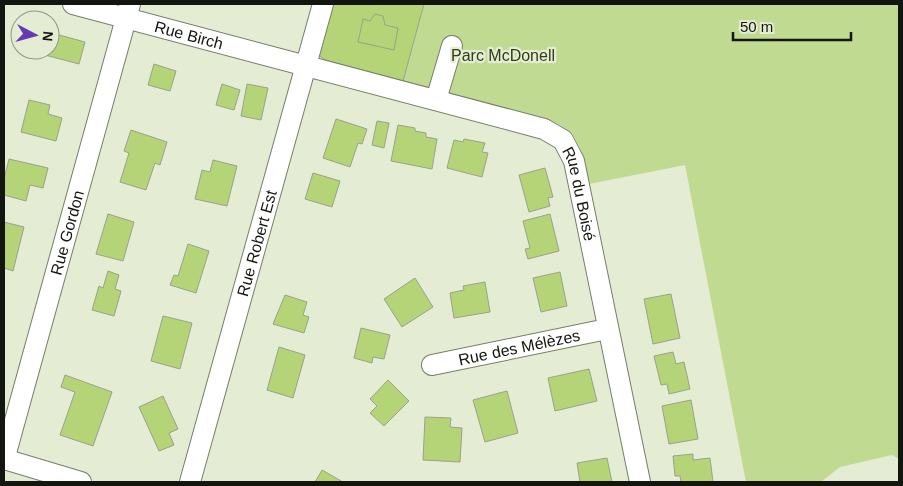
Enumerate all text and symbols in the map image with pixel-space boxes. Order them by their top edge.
north arrow [10,10,60,60]
scale bar [733,10,850,42]
street label: Rue Birch [153,18,225,52]
text: 50 m [740,18,773,35]
text: N [39,30,56,42]
park label: Parc McDonell [451,47,555,64]
street label: Rue du Boisé [559,144,598,242]
street label: Rue Gordon [48,188,87,277]
street label: Rue Robert Est [234,188,280,298]
street label: Rue des Mélèzes [457,327,582,368]

